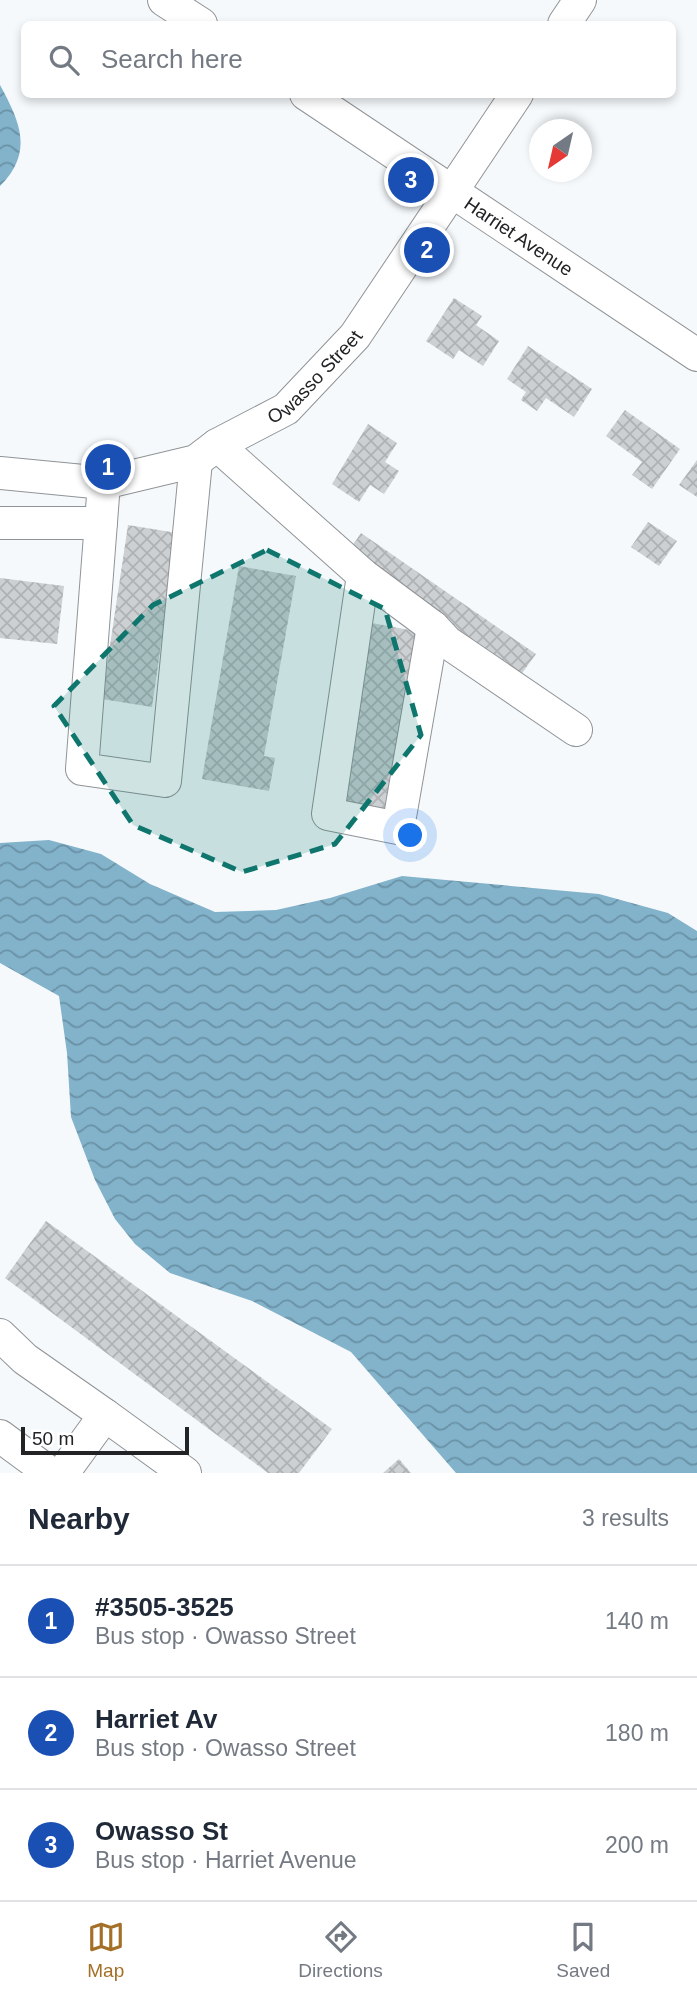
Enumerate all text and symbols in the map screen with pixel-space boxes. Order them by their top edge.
search box [21,21,676,98]
icon: search [45,41,83,79]
text: Search here [101,44,243,74]
north arrow [529,119,592,182]
pin: 3 [388,154,434,206]
street label: Harriet Avenue [461,193,577,280]
pin: 2 [404,224,450,276]
street label: Owasso Street [264,326,367,428]
pin: 1 [85,441,131,493]
your location [393,818,427,852]
scale bar [21,1424,189,1456]
text: 50 m [32,1428,74,1449]
text: Nearby [28,1502,130,1535]
text: 3 results [582,1505,669,1531]
text: #3505-3525 [95,1592,234,1622]
text: 1 [45,1608,57,1634]
text: 140 m [605,1608,669,1634]
text: Bus stop · Owasso Street [95,1623,356,1649]
text: Harriet Av [95,1704,217,1734]
text: 2 [45,1720,57,1746]
text: 180 m [605,1720,669,1746]
text: Bus stop · Owasso Street [95,1735,356,1761]
text: Owasso St [95,1816,228,1846]
text: 3 [45,1832,57,1858]
text: 200 m [605,1832,669,1858]
text: Bus stop · Harriet Avenue [95,1847,357,1873]
tab: Map [87,1918,125,1982]
tab: Directions [298,1918,383,1982]
tab: Saved [556,1918,610,1982]

